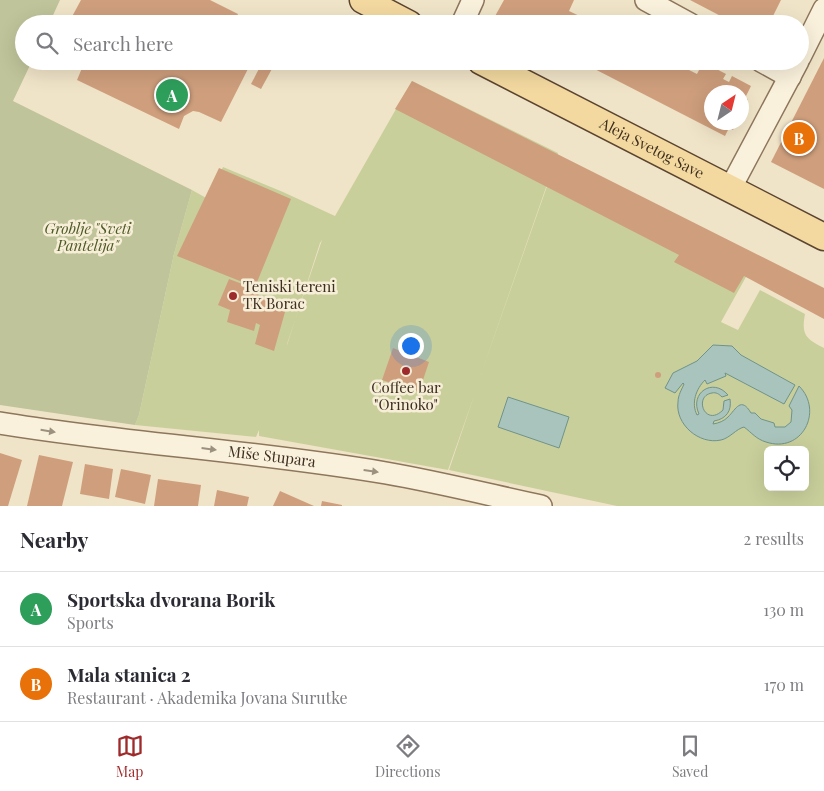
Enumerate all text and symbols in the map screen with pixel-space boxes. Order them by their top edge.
search box [15,15,809,70]
icon: search [33,29,61,57]
text: Search here [73,30,173,56]
pin: A [156,76,188,114]
north arrow [704,85,749,130]
street label: Aleja Svetog Save [596,112,708,183]
pin: B [783,119,815,157]
park label: Groblje "Sveti Pantelija" [45,218,132,255]
place label: Teniski tereni TK Borac [243,276,336,313]
marker: Teniski tereni TK Borac [227,290,239,302]
your location [398,333,424,359]
marker: Coffee bar "Orinoko" [400,365,412,377]
place label: Coffee bar "Orinoko" [371,377,441,414]
one-way arrow [40,427,56,435]
street label: Miše Stupara [227,441,318,471]
one-way arrow [202,445,218,453]
map controls [764,446,809,491]
button: locate [764,446,809,491]
one-way arrow [363,467,379,475]
text: Nearby [20,525,89,553]
text: 2 results [744,528,804,549]
text: Sportska dvorana Borik [67,586,275,612]
text: A [31,599,41,620]
text: 130 m [763,599,804,620]
text: Sports [67,612,114,633]
text: Mala stanica 2 [67,661,191,687]
text: B [31,674,41,695]
text: 170 m [764,674,804,695]
text: Restaurant · Akademika Jovana Surutke [67,687,348,708]
tab: Map [116,732,144,781]
tab: Directions [375,732,441,781]
tab: Saved [672,732,708,781]

